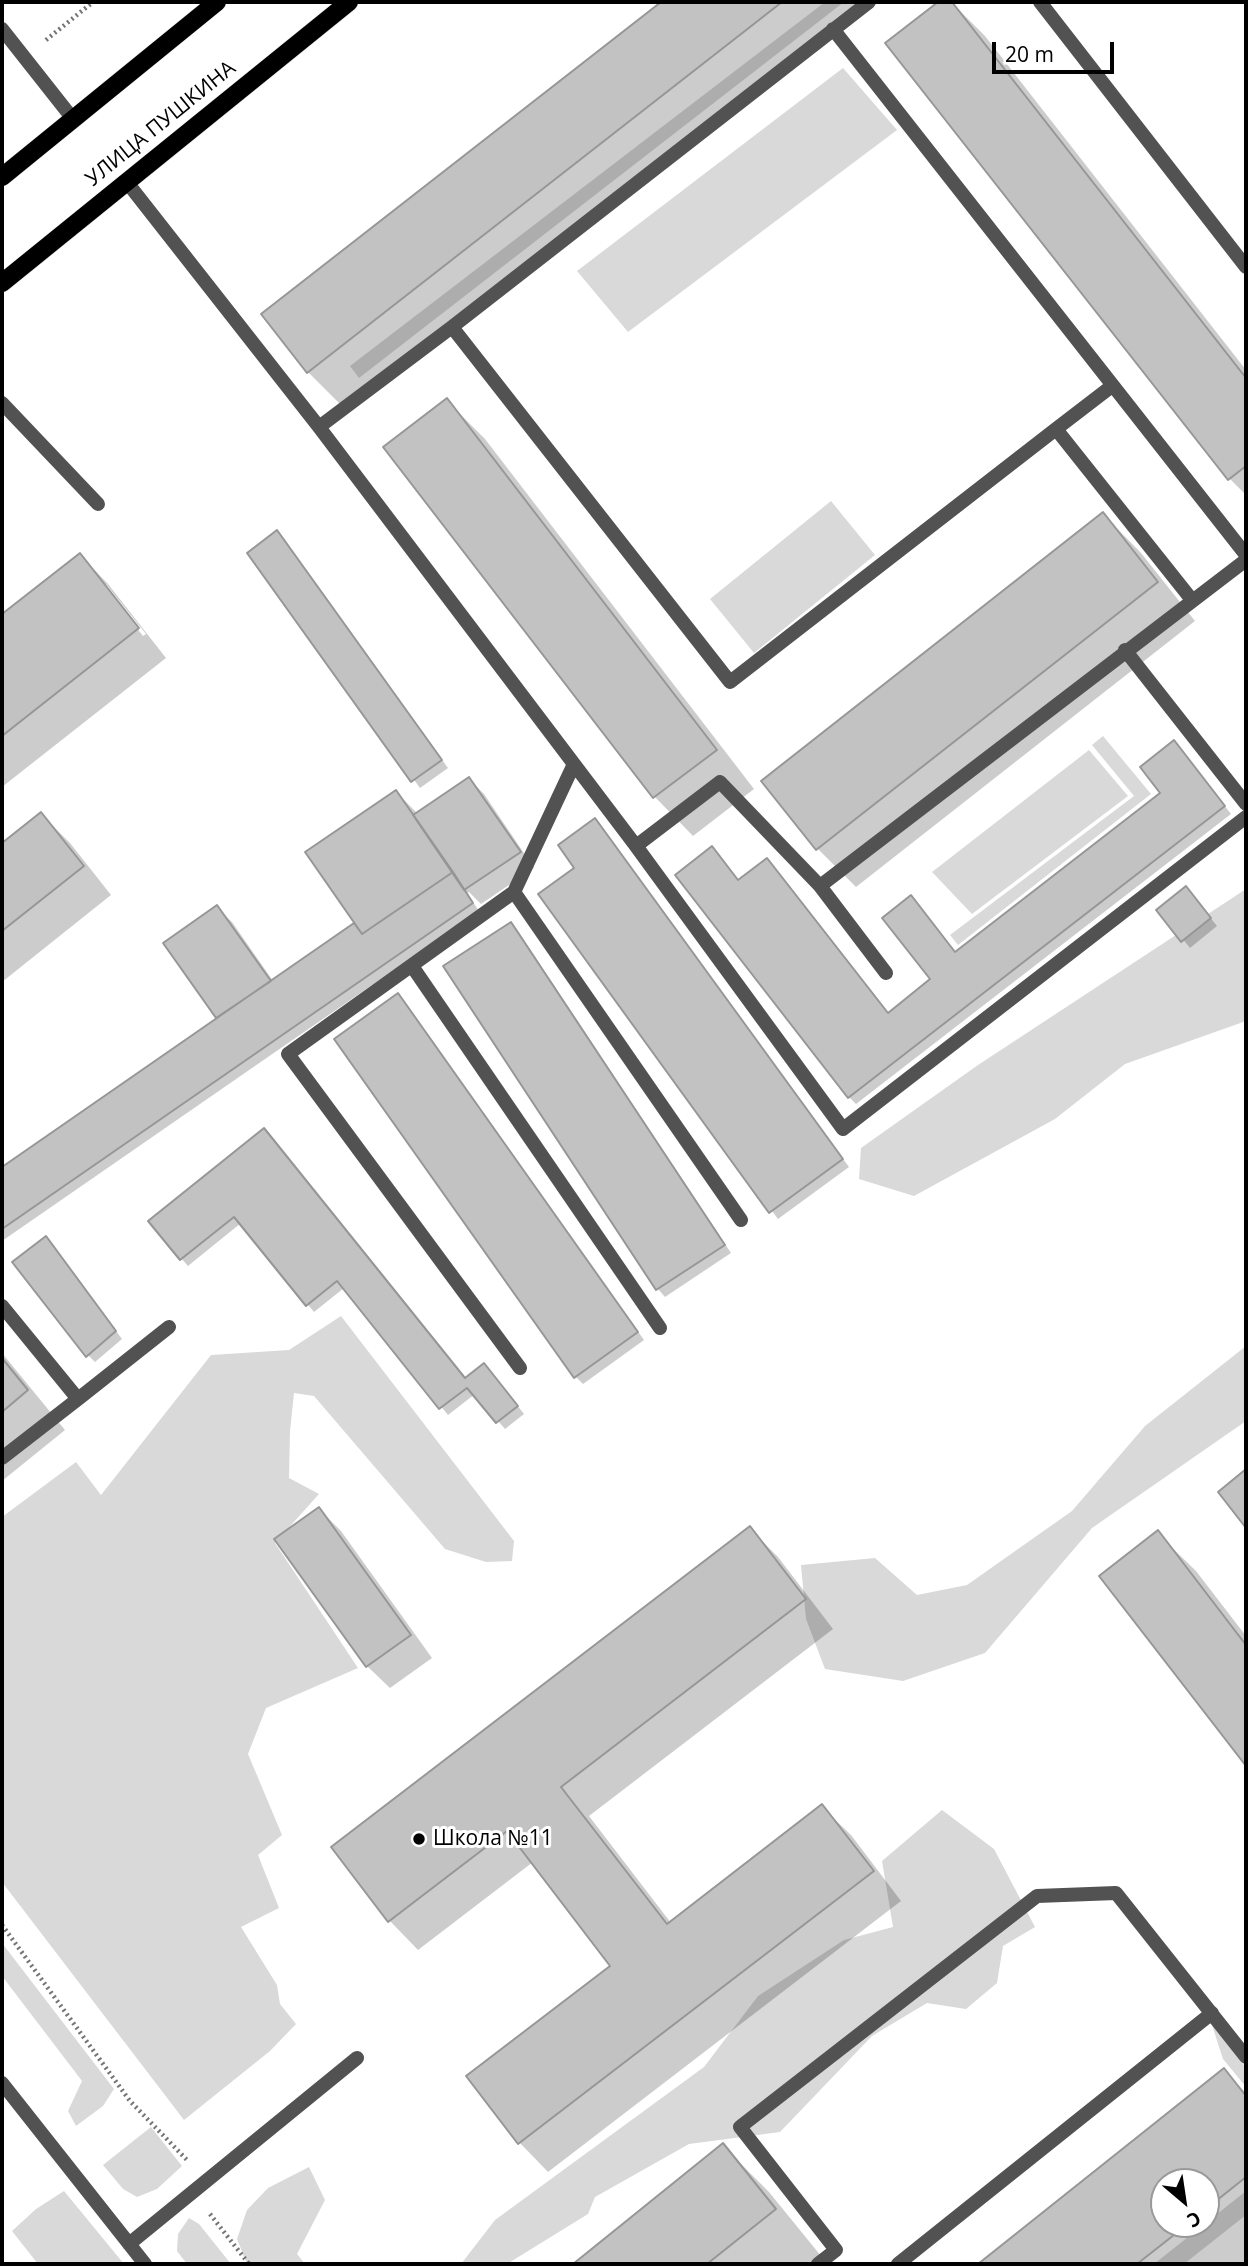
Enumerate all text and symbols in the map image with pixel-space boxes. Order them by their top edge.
scale bar [996,28,1118,72]
text: 20 m [1005,40,1054,68]
street label: УЛИЦА ПУШКИНА [81,56,241,192]
place label: Школа №11 [433,1826,553,1852]
marker: Школа №11 [411,1831,427,1847]
north arrow [1150,2168,1220,2238]
text: С [1183,2205,1206,2234]

